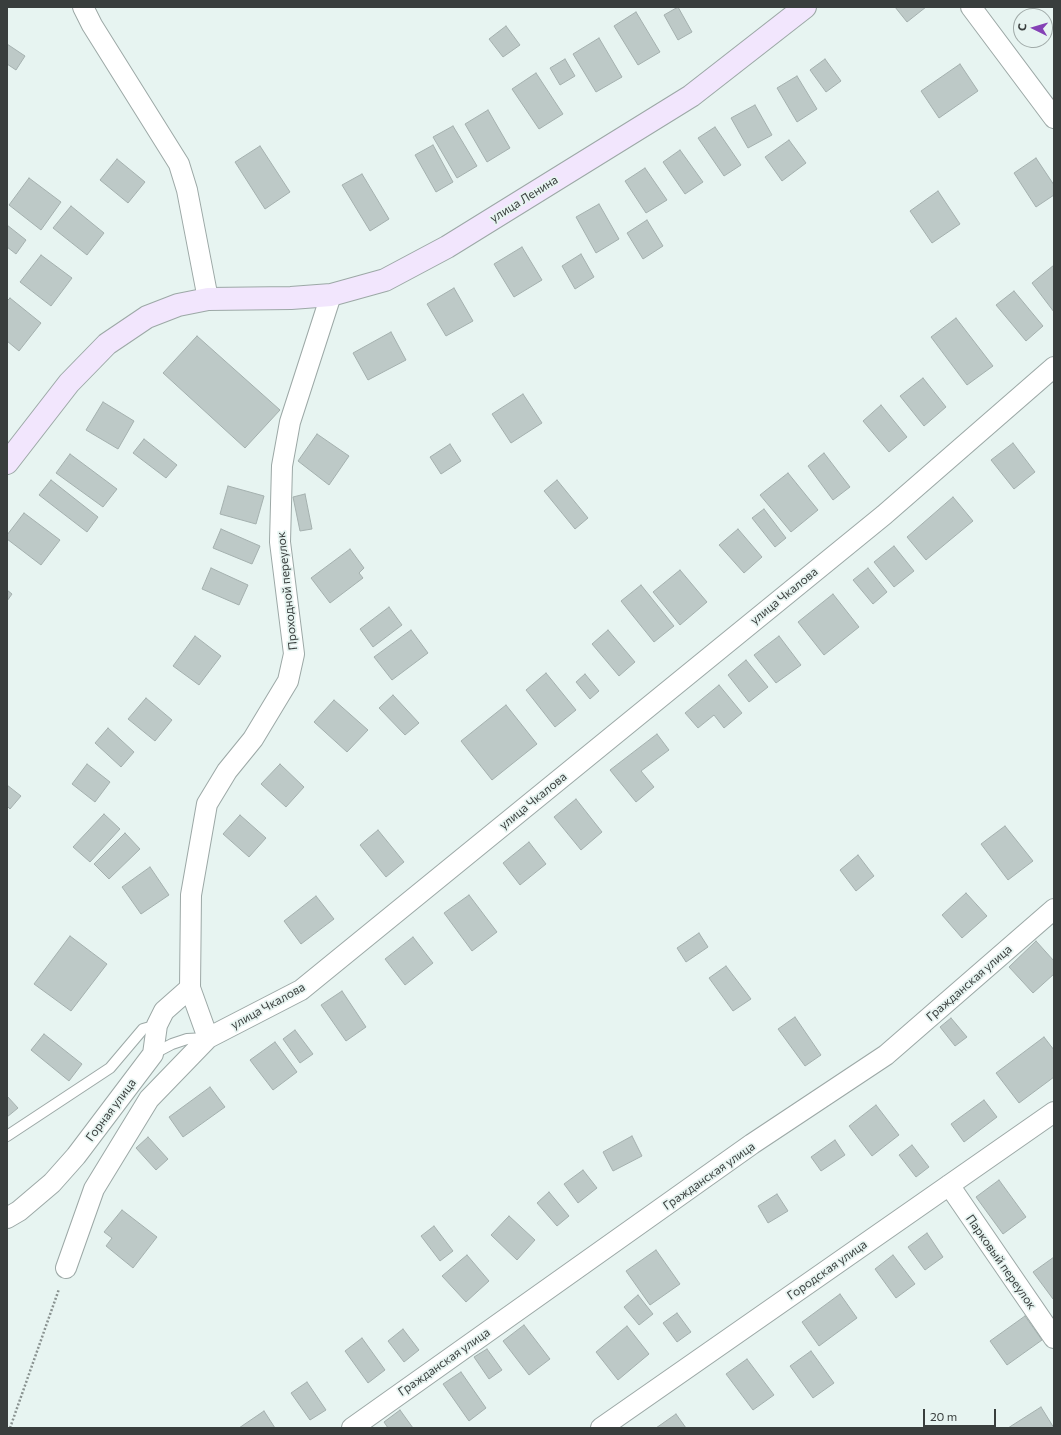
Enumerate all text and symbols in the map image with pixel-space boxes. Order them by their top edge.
north arrow [1013,8,1053,48]
text: С [1015,23,1028,31]
street label: улица Ленина [487,172,561,226]
street label: Проходной переулок [274,531,300,651]
street label: улица Чкалова [747,564,821,628]
street label: улица Чкалова [496,769,570,833]
street label: Гражданская улица [923,942,1015,1024]
street label: улица Чкалова [228,980,308,1032]
street label: Горная улица [83,1076,139,1144]
street label: Гражданская улица [660,1139,758,1213]
street label: Парковый переулок [963,1212,1039,1312]
street label: Городская улица [784,1237,870,1303]
street label: Гражданская улица [395,1325,493,1399]
scale bar [925,1401,998,1427]
text: 20 m [930,1409,957,1423]

